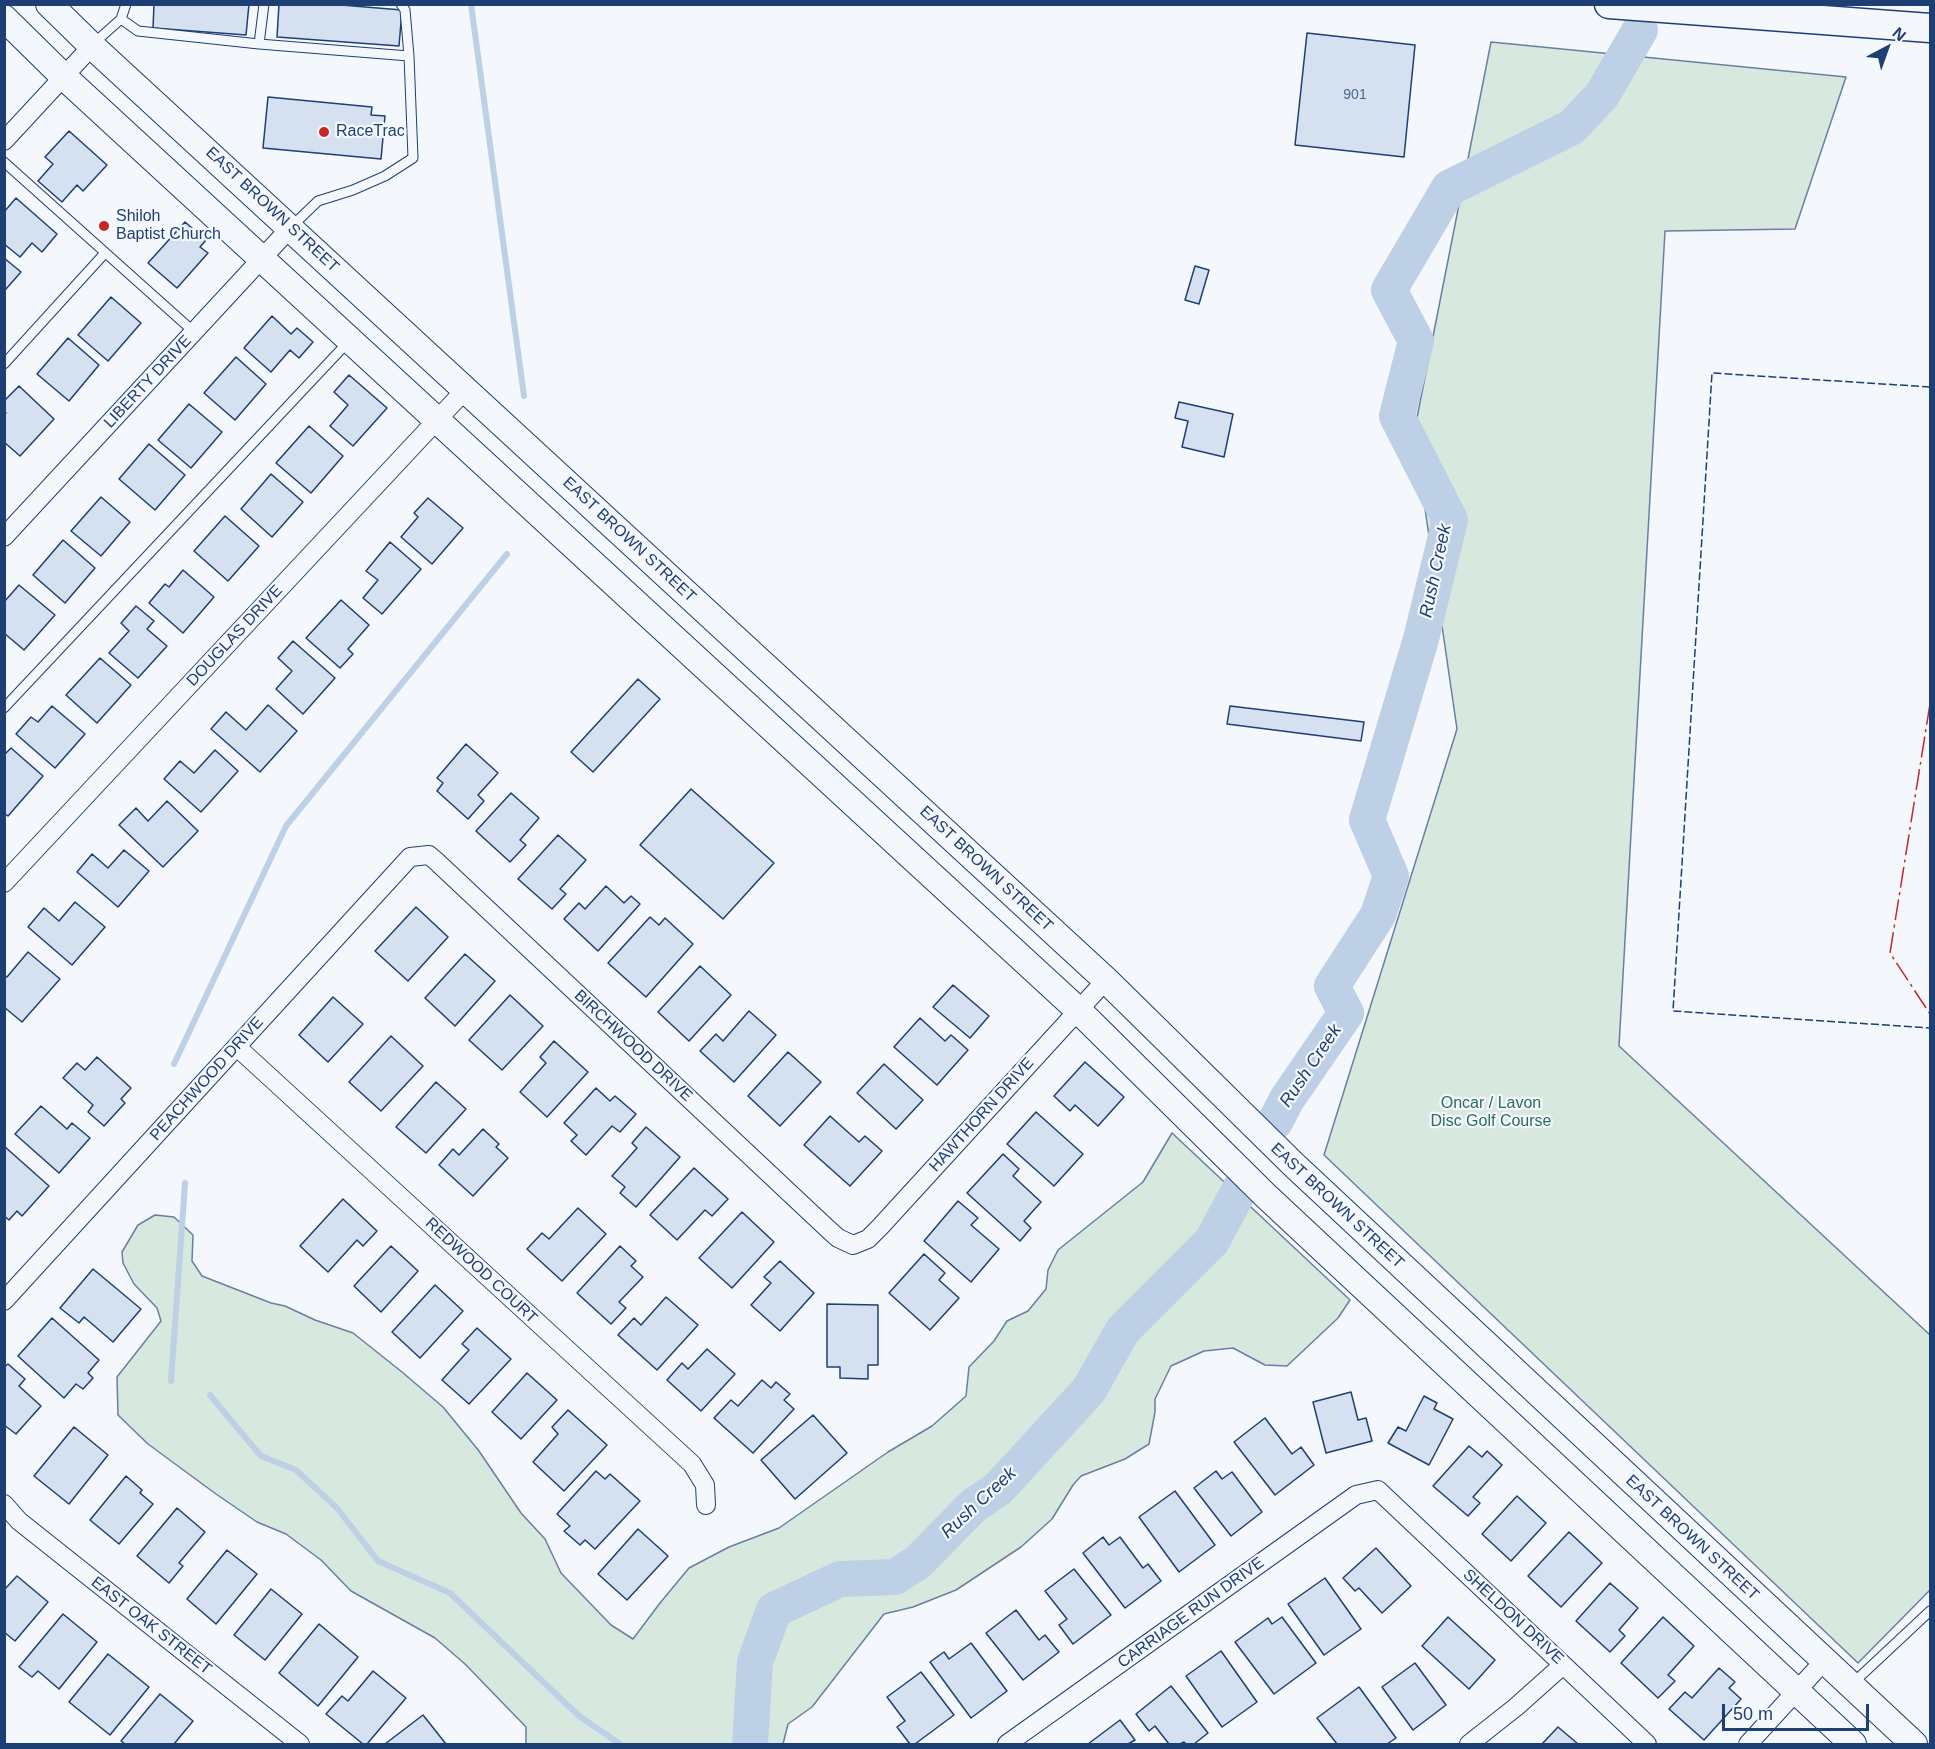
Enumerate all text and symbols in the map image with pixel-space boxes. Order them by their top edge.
north arrow [1857,18,1917,78]
text: N [1889,24,1909,44]
house number: 901 [1343,87,1367,103]
place label: RaceTrac [336,122,405,142]
marker: RaceTrac [317,125,331,139]
street label: EAST BROWN STREET [201,143,343,277]
place label: Shiloh Baptist Church [116,207,221,245]
marker: Shiloh Baptist Church [97,219,111,233]
street label: LIBERTY DRIVE [100,332,196,432]
street label: EAST BROWN STREET [558,473,700,607]
water label: Rush Creek [1416,522,1456,620]
street label: DOUGLAS DRIVE [183,581,287,691]
street label: EAST BROWN STREET [915,802,1057,936]
street label: BIRCHWOOD DRIVE [570,986,696,1106]
street label: PEACHWOOD DRIVE [146,1013,268,1145]
water label: Rush Creek [1275,1021,1347,1111]
street label: HAWTHORN DRIVE [926,1054,1038,1176]
park label: Oncar / Lavon Disc Golf Course [1431,1094,1551,1132]
street label: EAST BROWN STREET [1266,1139,1408,1273]
street label: REDWOOD COURT [421,1214,541,1328]
water label: Rush Creek [937,1463,1021,1543]
street label: EAST BROWN STREET [1621,1471,1763,1605]
street label: CARRIAGE RUN DRIVE [1114,1554,1268,1672]
street label: SHELDON DRIVE [1459,1565,1567,1669]
street label: EAST OAK STREET [87,1573,215,1679]
scale bar [1725,1692,1872,1730]
text: 50 m [1733,1704,1773,1724]

